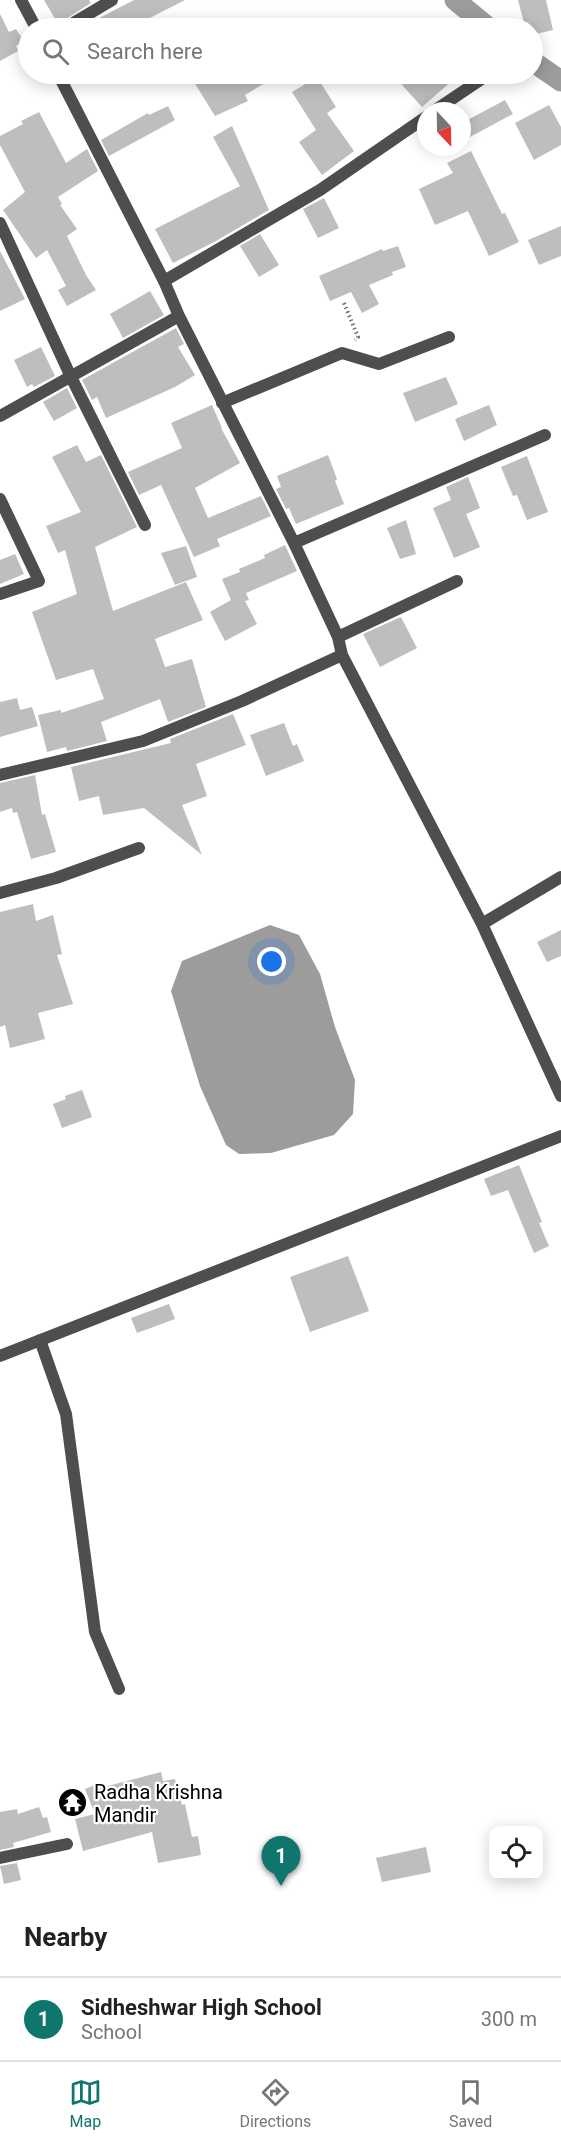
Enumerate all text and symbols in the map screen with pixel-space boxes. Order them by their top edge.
search box [18,18,543,84]
icon: search [39,35,72,68]
text: Search here [87,39,203,64]
north arrow [417,102,471,156]
your location [257,947,286,976]
place label: Radha Krishna Mandir [94,1780,223,1827]
temple icon: Radha Krishna Mandir [57,1787,89,1819]
map controls [489,1826,543,1880]
button: locate [489,1826,543,1880]
pin: 1 [262,1836,300,1886]
text: Nearby [24,1922,107,1952]
text: Sidheshwar High School [81,1995,322,2020]
text: 1 [38,2007,49,2031]
text: 300 m [481,2007,537,2031]
text: School [81,2020,142,2044]
tab: Map [69,2076,102,2131]
tab: Directions [239,2076,311,2131]
tab: Saved [449,2076,492,2131]

